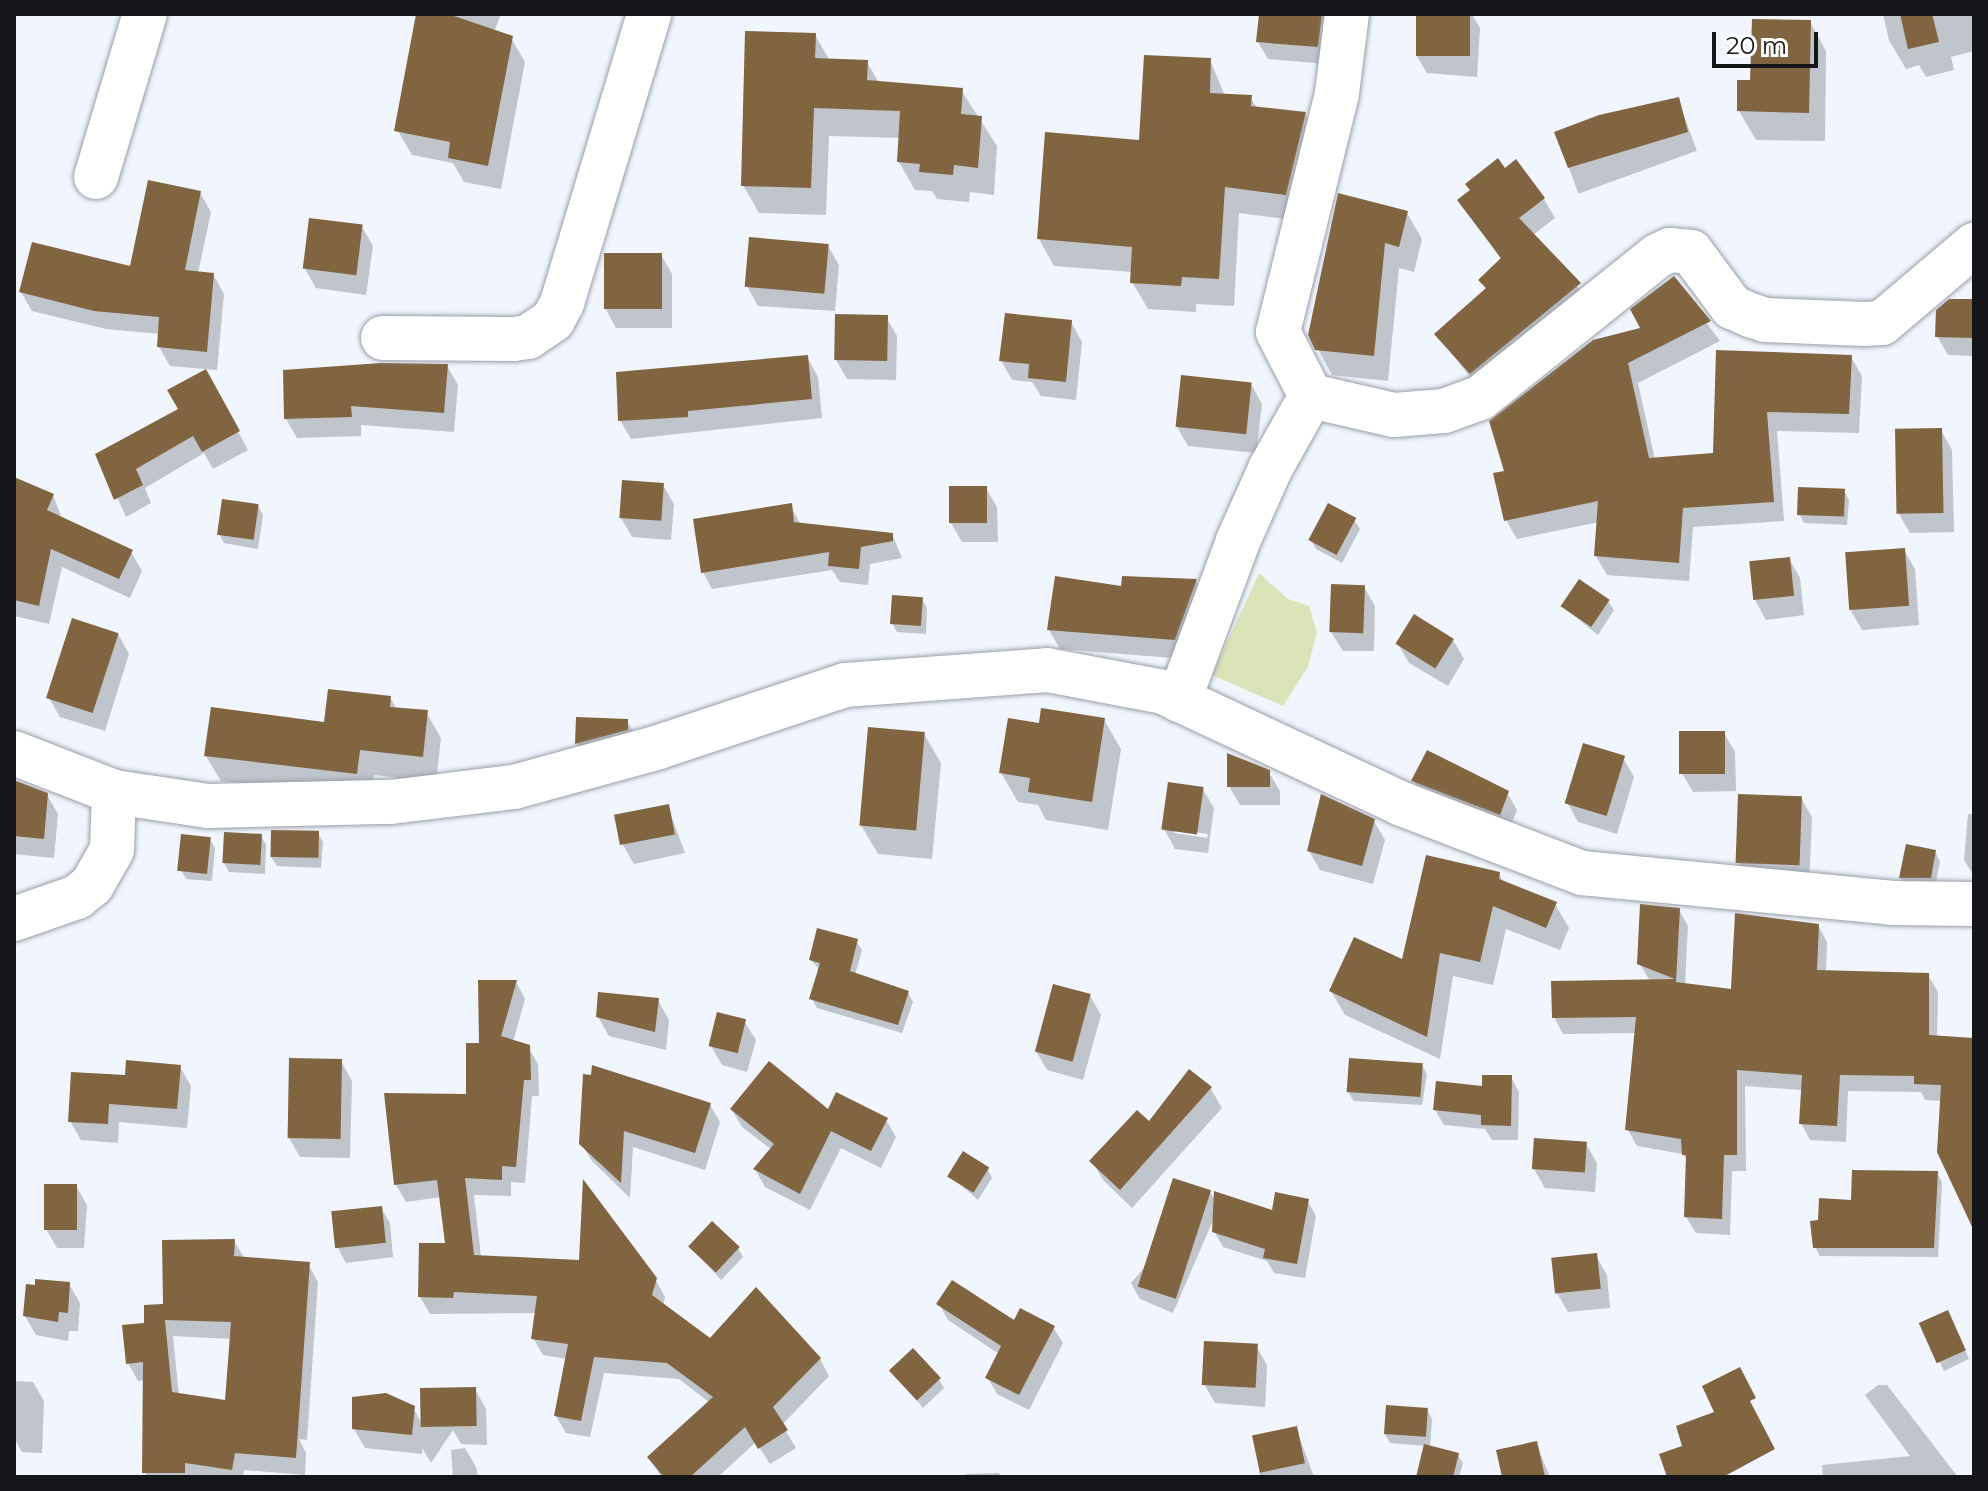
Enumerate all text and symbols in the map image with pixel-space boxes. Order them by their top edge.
scale bar [1716,16,1822,66]
text: 20 m [1726,31,1787,60]

